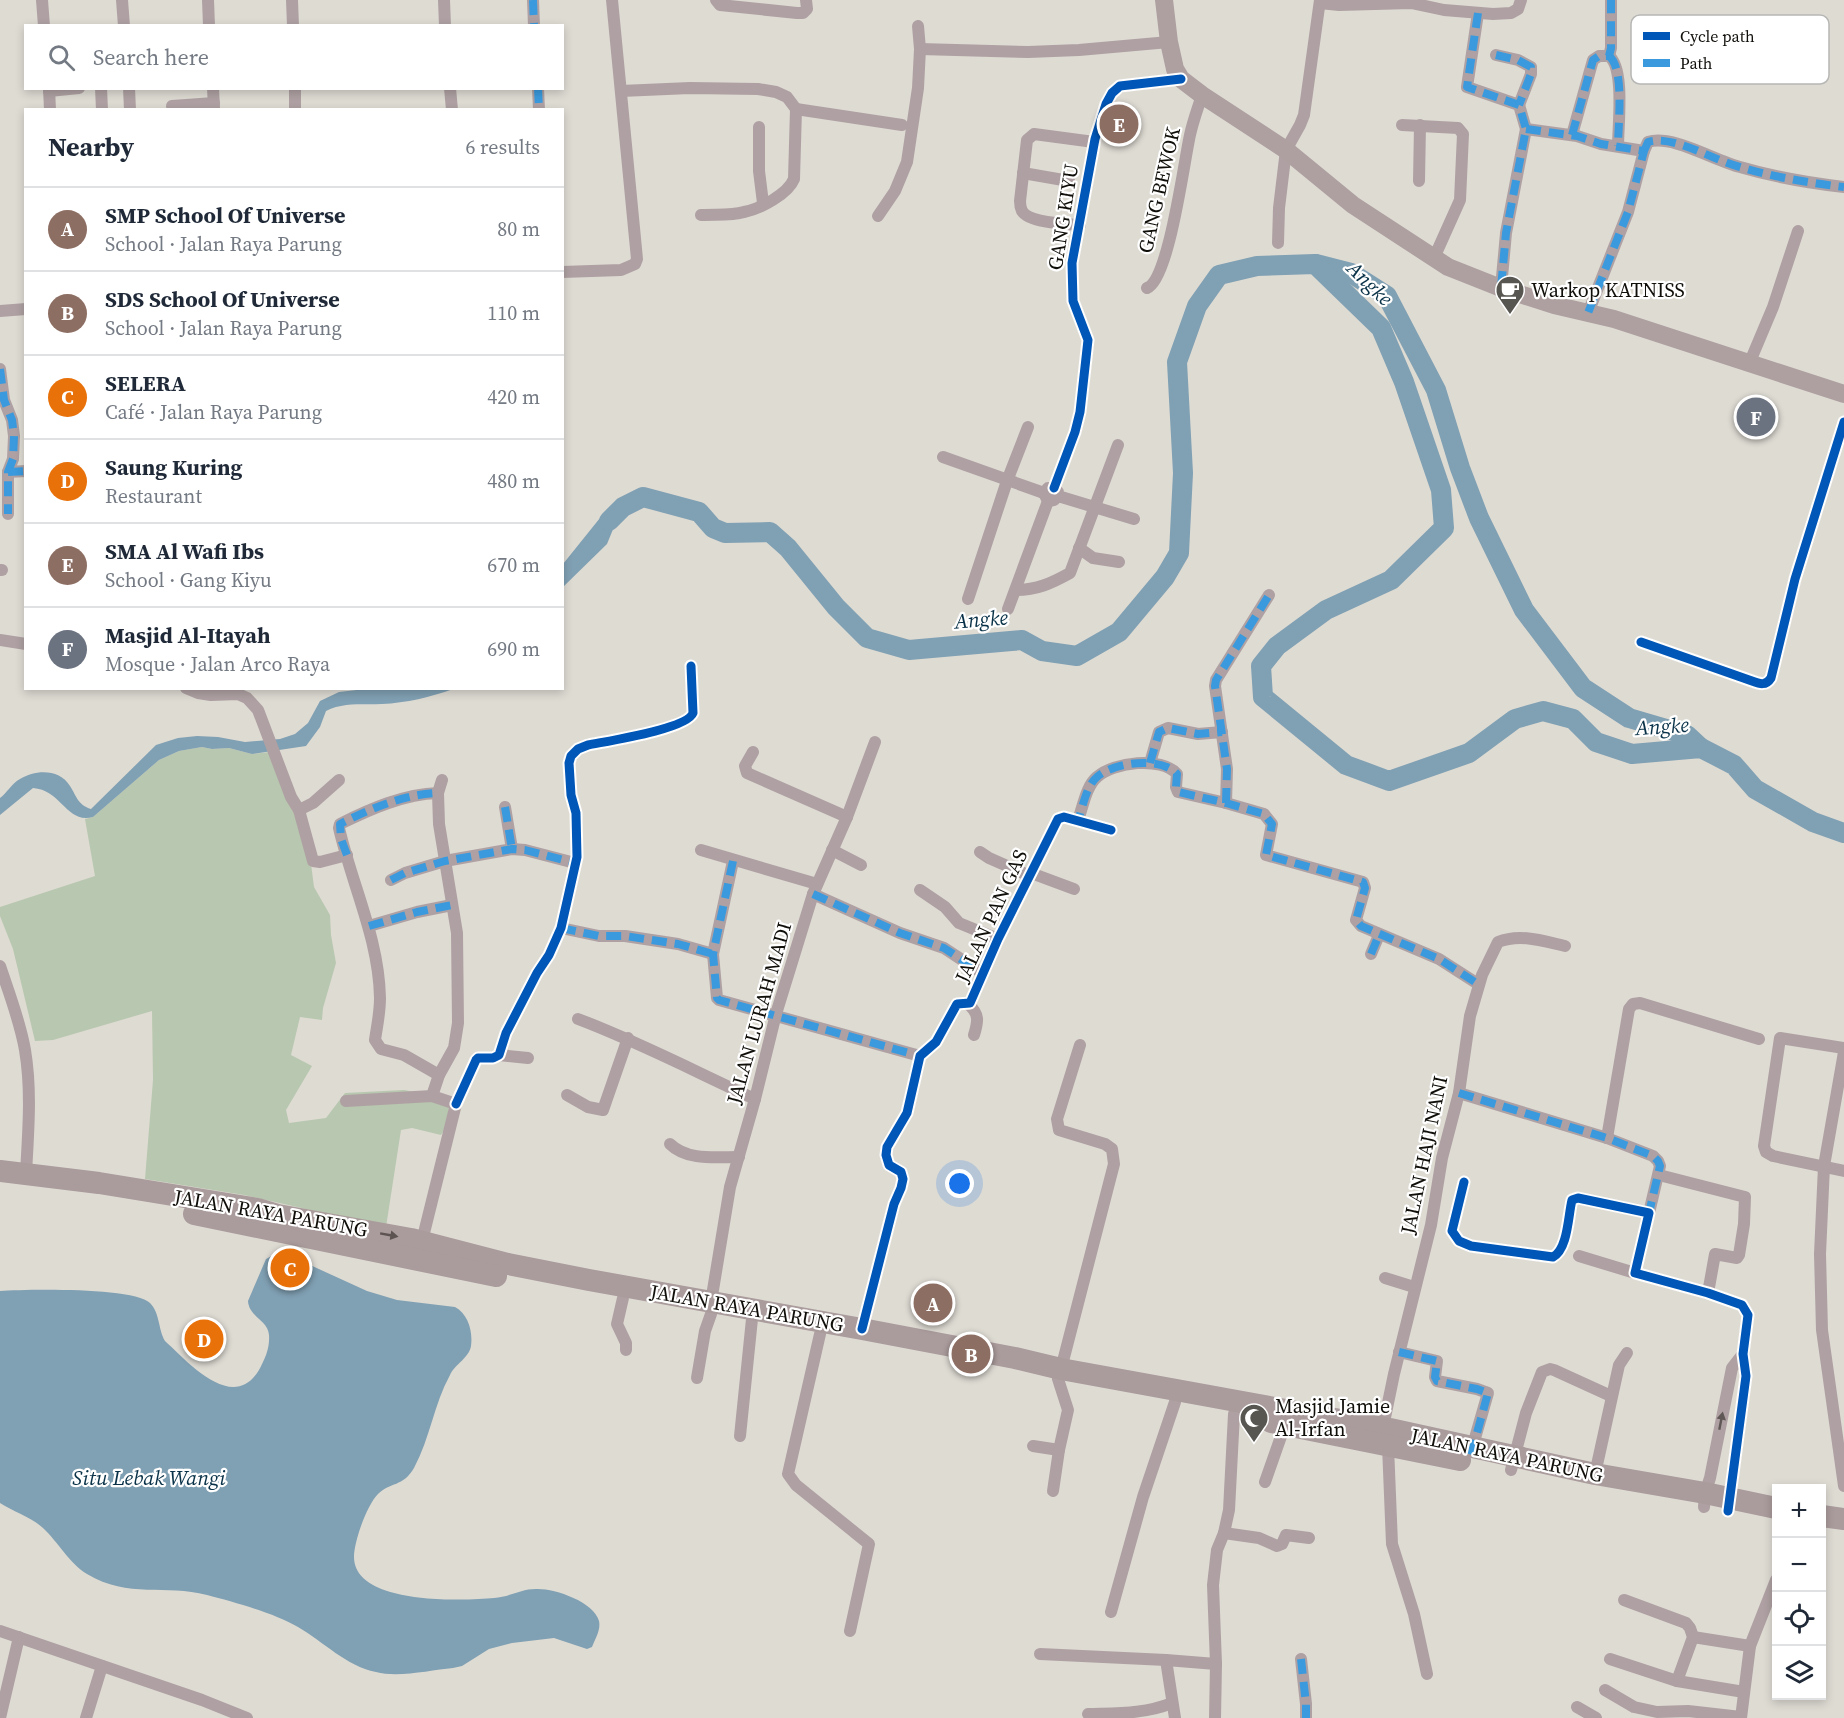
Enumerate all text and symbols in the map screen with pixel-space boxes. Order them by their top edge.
legend [1631,15,1829,84]
search box [24,24,564,90]
text: Cycle path [1680,25,1755,47]
icon: search [45,41,78,74]
text: Search here [93,42,209,72]
text: Path [1680,52,1713,74]
pin: E [1100,102,1138,146]
street label: GANG BEWOK [1131,124,1187,256]
text: Nearby [48,129,134,165]
text: 6 results [465,133,540,161]
street label: GANG KIYU [1041,162,1085,272]
text: SMP School Of Universe [105,200,345,230]
text: A [61,215,74,243]
text: 80 m [497,215,540,243]
text: School · Jalan Raya Parung [105,230,342,258]
water label: Angke [1340,253,1400,312]
cafe icon: Warkop KATNISS [1494,274,1526,316]
place label: Warkop KATNISS [1531,276,1685,304]
text: SDS School Of Universe [105,284,340,314]
text: B [61,299,74,327]
text: 110 m [487,299,540,327]
text: School · Jalan Raya Parung [105,314,342,342]
text: SELERA [105,368,186,398]
text: C [61,383,74,411]
text: 420 m [487,383,540,411]
pin: F [1736,394,1776,440]
text: Café · Jalan Raya Parung [105,398,322,426]
text: Saung Kuring [105,452,243,482]
text: D [60,467,75,495]
text: 480 m [487,467,540,495]
text: Restaurant [105,482,202,510]
text: SMA Al Wafi Ibs [105,536,264,566]
text: E [62,551,73,579]
text: 670 m [487,551,540,579]
text: School · Gang Kiyu [105,566,272,594]
water label: Angke [952,602,1009,636]
text: Masjid Al-Itayah [105,620,270,650]
text: F [62,635,73,663]
text: 690 m [487,635,540,663]
text: Mosque · Jalan Arco Raya [105,650,330,678]
water label: Angke [1633,710,1690,742]
street label: JALAN PAN GAS [947,845,1034,988]
street label: JALAN LURAH MADI [719,919,798,1108]
street label: JALAN HAJI NANI [1393,1073,1454,1238]
your location [945,1169,974,1198]
street label: JALAN RAYA PARUNG [171,1182,370,1244]
one-way arrow [380,1231,399,1240]
pin: C [270,1246,310,1290]
street label: JALAN RAYA PARUNG [647,1277,846,1339]
pin: A [914,1280,952,1326]
pin: D [184,1316,224,1362]
pin: B [952,1332,990,1376]
place label: Masjid Jamie Al-Irfan [1275,1392,1390,1443]
mosque icon: Masjid Jamie Al-Irfan [1238,1402,1270,1444]
one-way arrow [1717,1411,1726,1430]
street label: JALAN RAYA PARUNG [1407,1421,1606,1489]
water label: Situ Lebak Wangi [72,1463,226,1492]
map controls [1772,1484,1826,1700]
button: + [1772,1484,1826,1538]
button: − [1772,1538,1826,1592]
button: locate [1772,1592,1826,1646]
button: layers [1772,1646,1826,1700]

